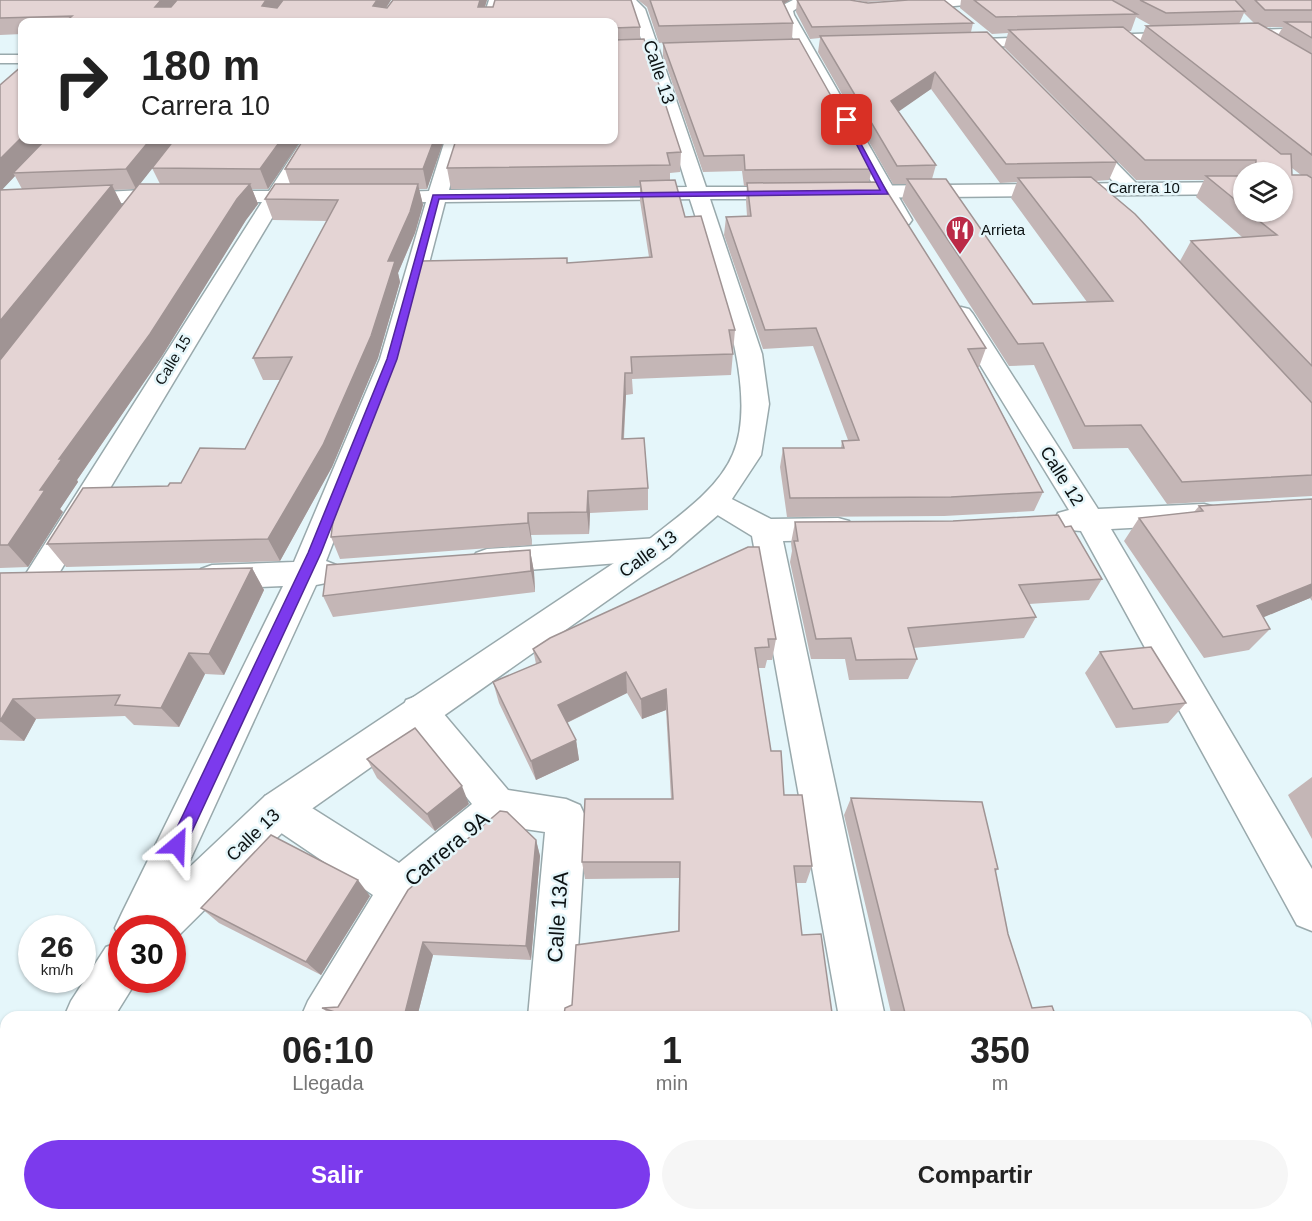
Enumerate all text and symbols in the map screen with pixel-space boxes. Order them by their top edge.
street label: Calle 13 [639,38,679,106]
icon: right [42,42,120,120]
text: 180 m [141,42,260,89]
text: Carrera 10 [141,91,270,121]
pin [821,94,872,145]
icon: arrive [830,103,863,136]
map controls [1233,162,1293,222]
button: layers [1233,162,1293,222]
street label: Carrera 10 [1108,179,1180,196]
restaurant icon: Arrieta [944,214,976,256]
place label: Arrieta [981,221,1026,238]
street label: Calle 15 [151,332,194,388]
street label: Calle 12 [1036,443,1088,509]
street label: Calle 13 [615,526,681,582]
street label: Calle 13 [222,805,284,865]
street label: Carrera 9A [400,807,493,890]
position arrow [145,813,209,877]
street label: Calle 13A [543,871,572,963]
speed limit sign: 30 [108,915,186,993]
text: 26 [40,930,74,963]
text: km/h [41,961,73,978]
text: 06:10 [282,1030,374,1071]
text: 1 [662,1030,682,1071]
text: 350 [970,1030,1030,1071]
text: Llegada [292,1072,364,1094]
text: min [656,1072,688,1094]
text: m [992,1072,1008,1094]
button: Salir [24,1140,650,1209]
button: Compartir [662,1140,1288,1209]

